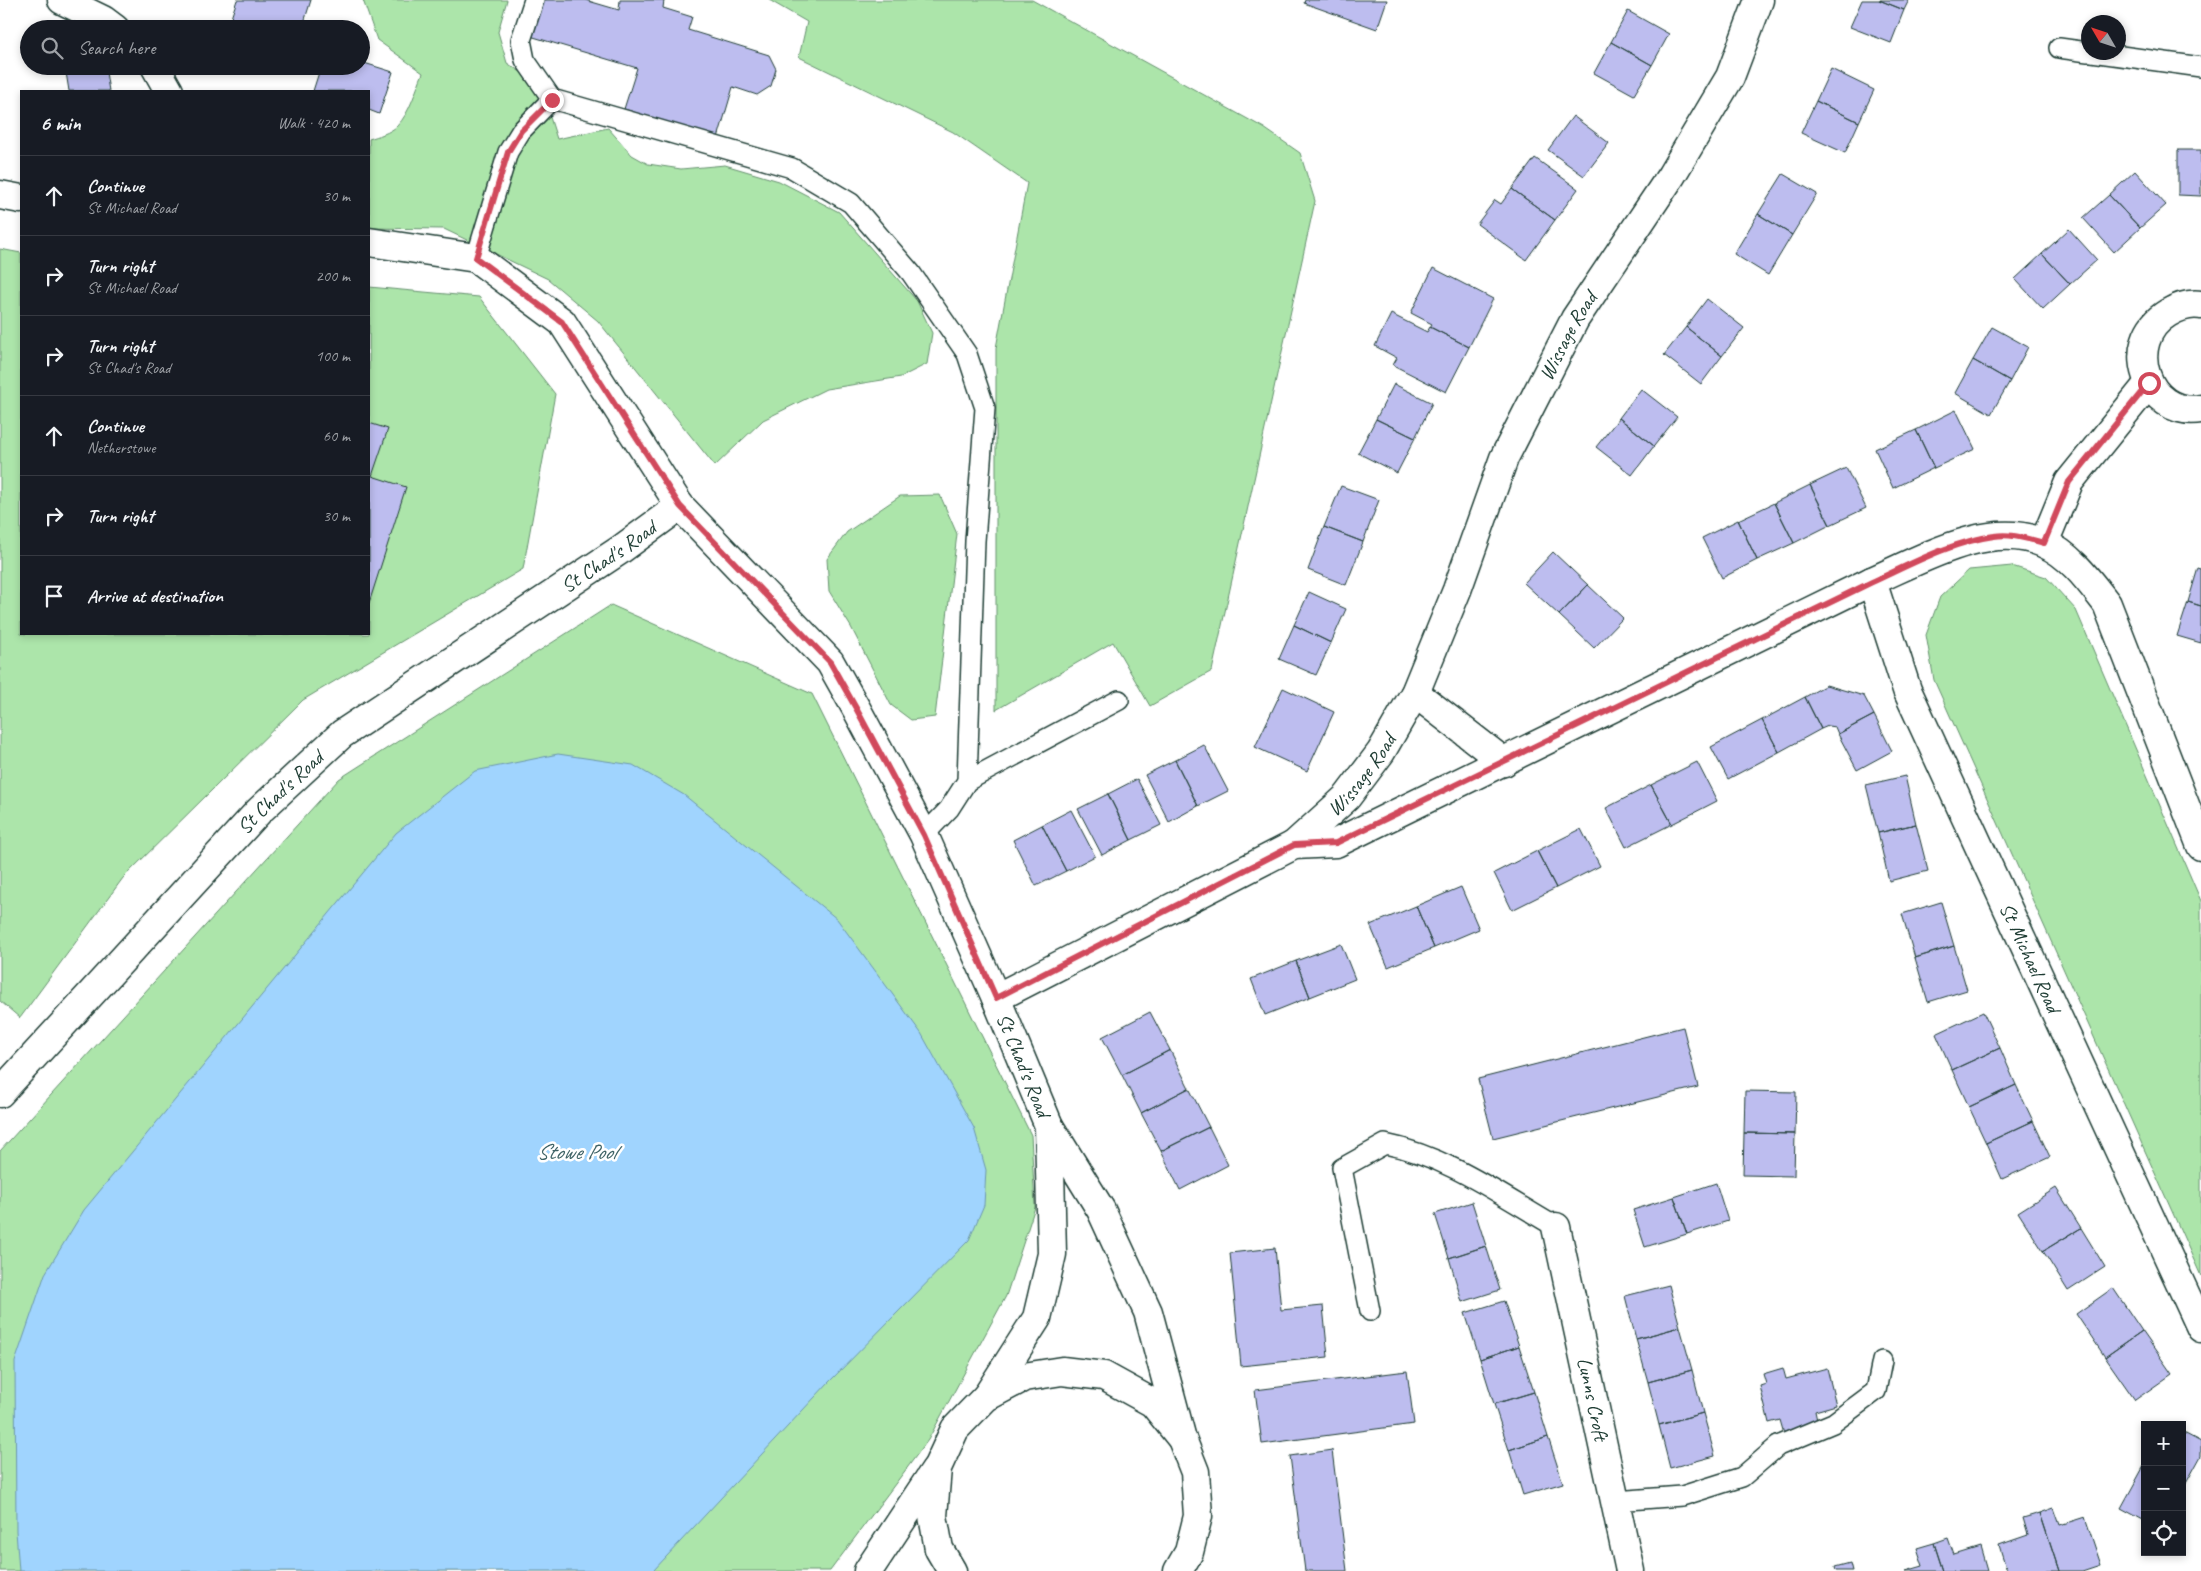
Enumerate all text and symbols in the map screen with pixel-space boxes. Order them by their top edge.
north arrow [2081,15,2126,60]
search box [20,20,370,75]
icon: search [38,34,66,62]
text: Search here [78,36,155,60]
route end [541,89,564,112]
text: 6 min [40,110,81,136]
text: Walk · 420 m [278,113,350,133]
text: Continue [87,174,144,198]
icon: ahead [40,182,68,210]
text: 30 m [323,186,350,206]
text: St Michael Road [87,198,177,218]
text: Turn right [87,254,154,278]
icon: right [40,262,68,290]
text: 200 m [316,266,350,286]
text: St Michael Road [87,278,177,298]
street label: Wissage Road [1533,284,1605,385]
text: Turn right [87,334,154,358]
icon: right [40,342,68,370]
text: 100 m [316,346,350,366]
text: St Chad's Road [87,358,171,378]
route start [2138,372,2161,395]
text: Continue [87,414,144,438]
icon: ahead [40,422,68,450]
text: 60 m [323,426,350,446]
text: Netherstowe [87,438,155,458]
icon: right [40,502,68,530]
text: Turn right [87,504,154,528]
text: 30 m [323,506,350,526]
street label: St Chad's Road [556,513,664,599]
icon: arrive [40,582,68,610]
text: Arrive at destination [87,584,223,608]
street label: Wissage Road [1322,726,1403,821]
street label: St Chad's Road [231,742,331,840]
street label: St Michael Road [1994,899,2068,1020]
street label: St Chad's Road [991,1009,1058,1124]
water label: Stowe Pool [536,1138,623,1166]
street label: Lunns Croft [1571,1355,1615,1445]
map controls [2141,1421,2186,1556]
button: + [2141,1421,2186,1466]
button: − [2141,1466,2186,1511]
button: locate [2141,1511,2186,1556]

